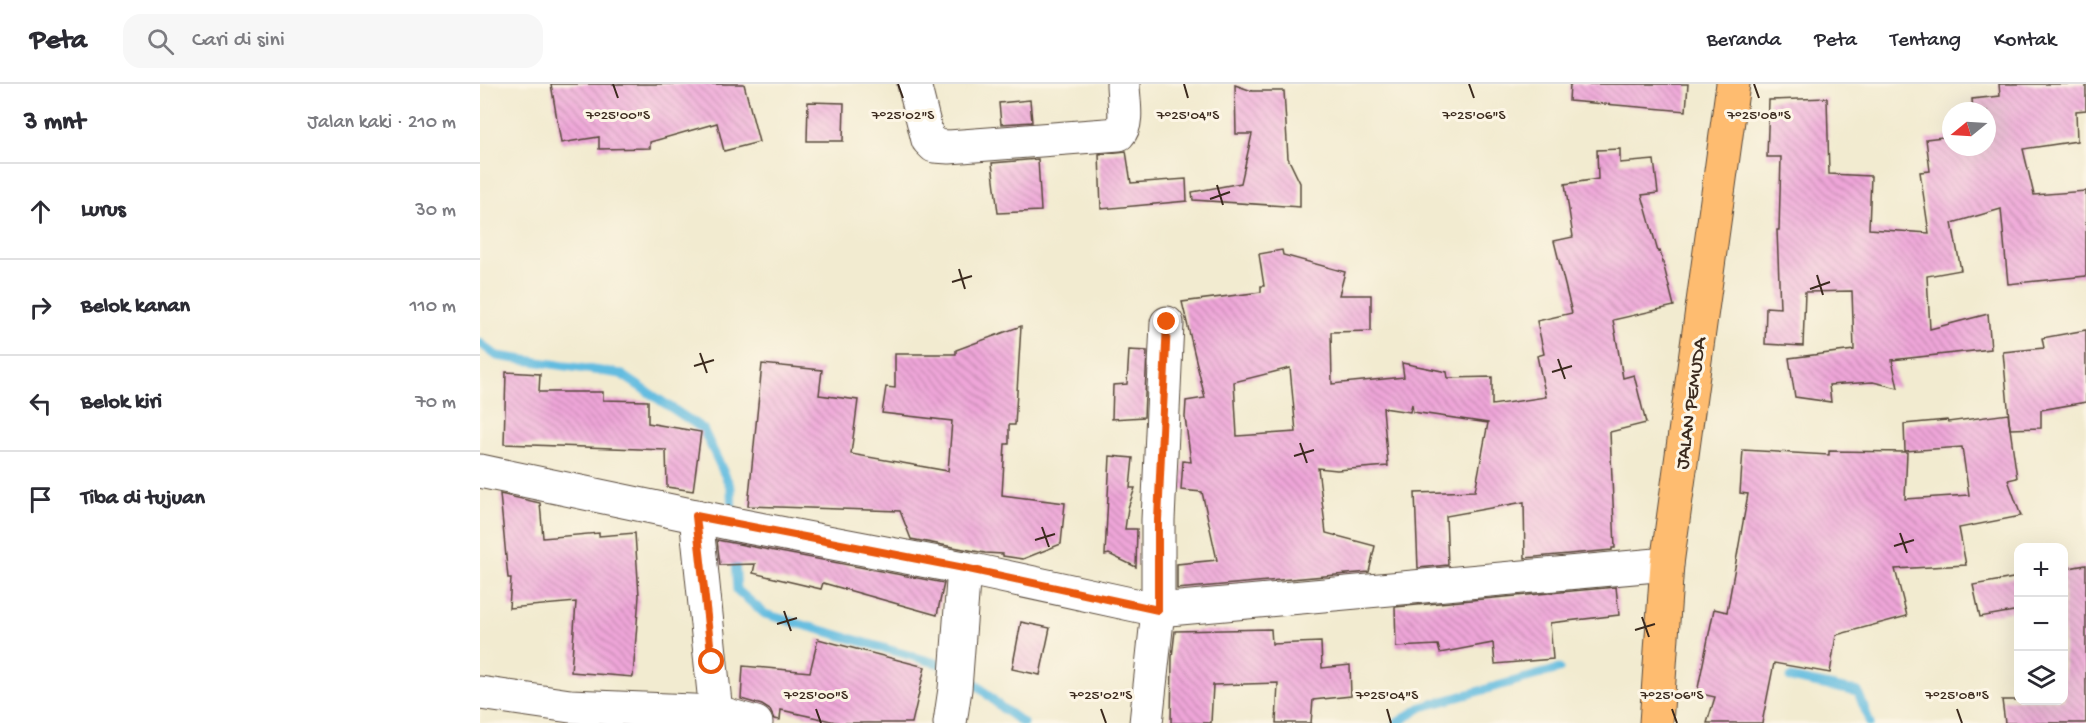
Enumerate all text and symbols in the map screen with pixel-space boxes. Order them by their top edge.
search box [123,14,543,68]
text: Peta [30,25,87,58]
icon: search [144,25,177,58]
text: Cari di sini [192,28,285,54]
text: Beranda [1707,29,1781,54]
text: Peta [1814,29,1857,54]
text: Tentang [1890,29,1961,54]
text: Kontak [1994,29,2056,54]
north arrow [1942,102,1996,156]
text: 7°25'00"S [585,107,650,125]
text: 7°25'02"S [871,107,934,125]
text: 7°25'04"S [1156,107,1219,125]
text: 7°25'06"S [1442,107,1505,125]
text: 7°25'08"S [1726,107,1791,125]
text: 3 mnt [24,108,85,139]
text: Jalan kaki · 210 m [307,112,456,135]
icon: ahead [24,195,57,228]
text: Lurus [81,198,126,224]
text: 30 m [415,200,456,223]
icon: right [24,291,57,324]
text: Belok kanan [81,294,190,320]
text: 110 m [410,296,456,319]
route end [1153,308,1179,334]
street label: JALAN PEMUDA [1672,335,1713,471]
icon: left [24,387,57,420]
text: Belok kiri [81,390,162,416]
text: 70 m [415,392,456,415]
icon: arrive [24,483,57,516]
text: Tiba di tujuan [81,486,205,512]
map controls [2014,543,2068,705]
button: + [2014,543,2068,597]
button: − [2014,597,2068,651]
route start [698,648,724,674]
button: layers [2014,651,2068,705]
text: 7°25'00"S [783,687,848,705]
text: 7°25'02"S [1069,687,1132,705]
text: 7°25'04"S [1355,687,1418,705]
text: 7°25'06"S [1640,687,1703,705]
text: 7°25'08"S [1924,687,1989,705]

